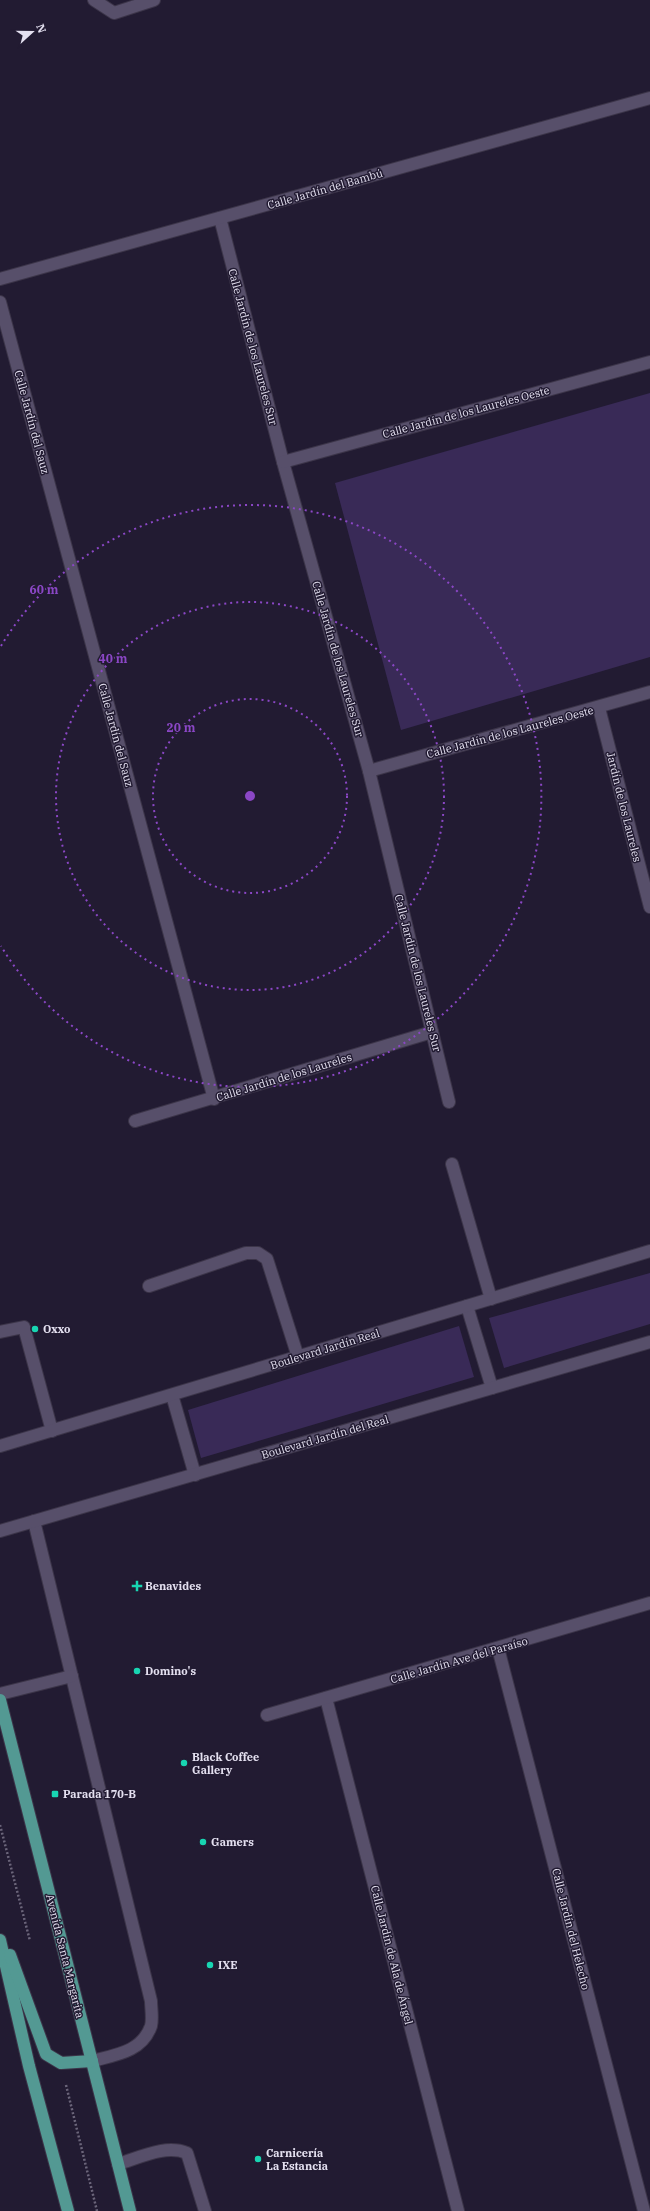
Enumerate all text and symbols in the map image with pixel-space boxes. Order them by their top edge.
north arrow [12,12,52,52]
text: N [33,22,50,35]
street label: Calle Jardín del Bambú [266,166,384,212]
street label: Calle Jardín de los Laureles Sur [225,267,281,427]
street label: Calle Jardín del Sauz [11,369,53,476]
street label: Calle Jardín de los Laureles Oeste [381,383,551,441]
street label: Calle Jardín de los Laureles Sur [309,579,367,739]
text: 60 m [30,582,59,597]
text: 40 m [99,651,128,666]
street label: Calle Jardín del Sauz [95,682,137,789]
street label: Calle Jardín de los Laureles Oeste [425,703,595,761]
text: 20 m [167,720,196,735]
street label: Jardín de los Laureles [604,751,644,863]
centre of rings [243,789,257,803]
street label: Calle Jardín de los Laureles Sur [392,893,444,1053]
street label: Calle Jardín de los Laureles [215,1050,353,1104]
place label: Oxxo [43,1322,71,1336]
marker: Oxxo [30,1324,40,1334]
street label: Boulevard Jardín Real [269,1326,381,1372]
street label: Boulevard Jardín del Real [260,1412,390,1462]
place label: Benavides [145,1579,201,1593]
marker: Benavides [132,1581,142,1591]
street label: Calle Jardín Ave del Paraíso [389,1634,529,1686]
place label: Domino's [145,1664,196,1678]
marker: Domino's [132,1666,142,1676]
place label: Black Coffee Gallery [192,1750,259,1777]
marker: Black Coffee Gallery [179,1758,189,1768]
place label: Parada 170-B [63,1787,136,1801]
marker: Parada 170-B [50,1789,60,1799]
place label: Gamers [211,1835,254,1849]
marker: Gamers [198,1837,208,1847]
street label: Calle Jardín del Helecho [549,1867,593,1991]
street label: Calle Jardín de Ala de Ángel [368,1884,416,2026]
street label: Avenida Santa Margarita [43,1893,87,2019]
place label: IXE [218,1958,237,1972]
marker: IXE [205,1960,215,1970]
place label: Carnicería La Estancia [266,2146,328,2173]
marker: Carnicería La Estancia [253,2154,263,2164]

